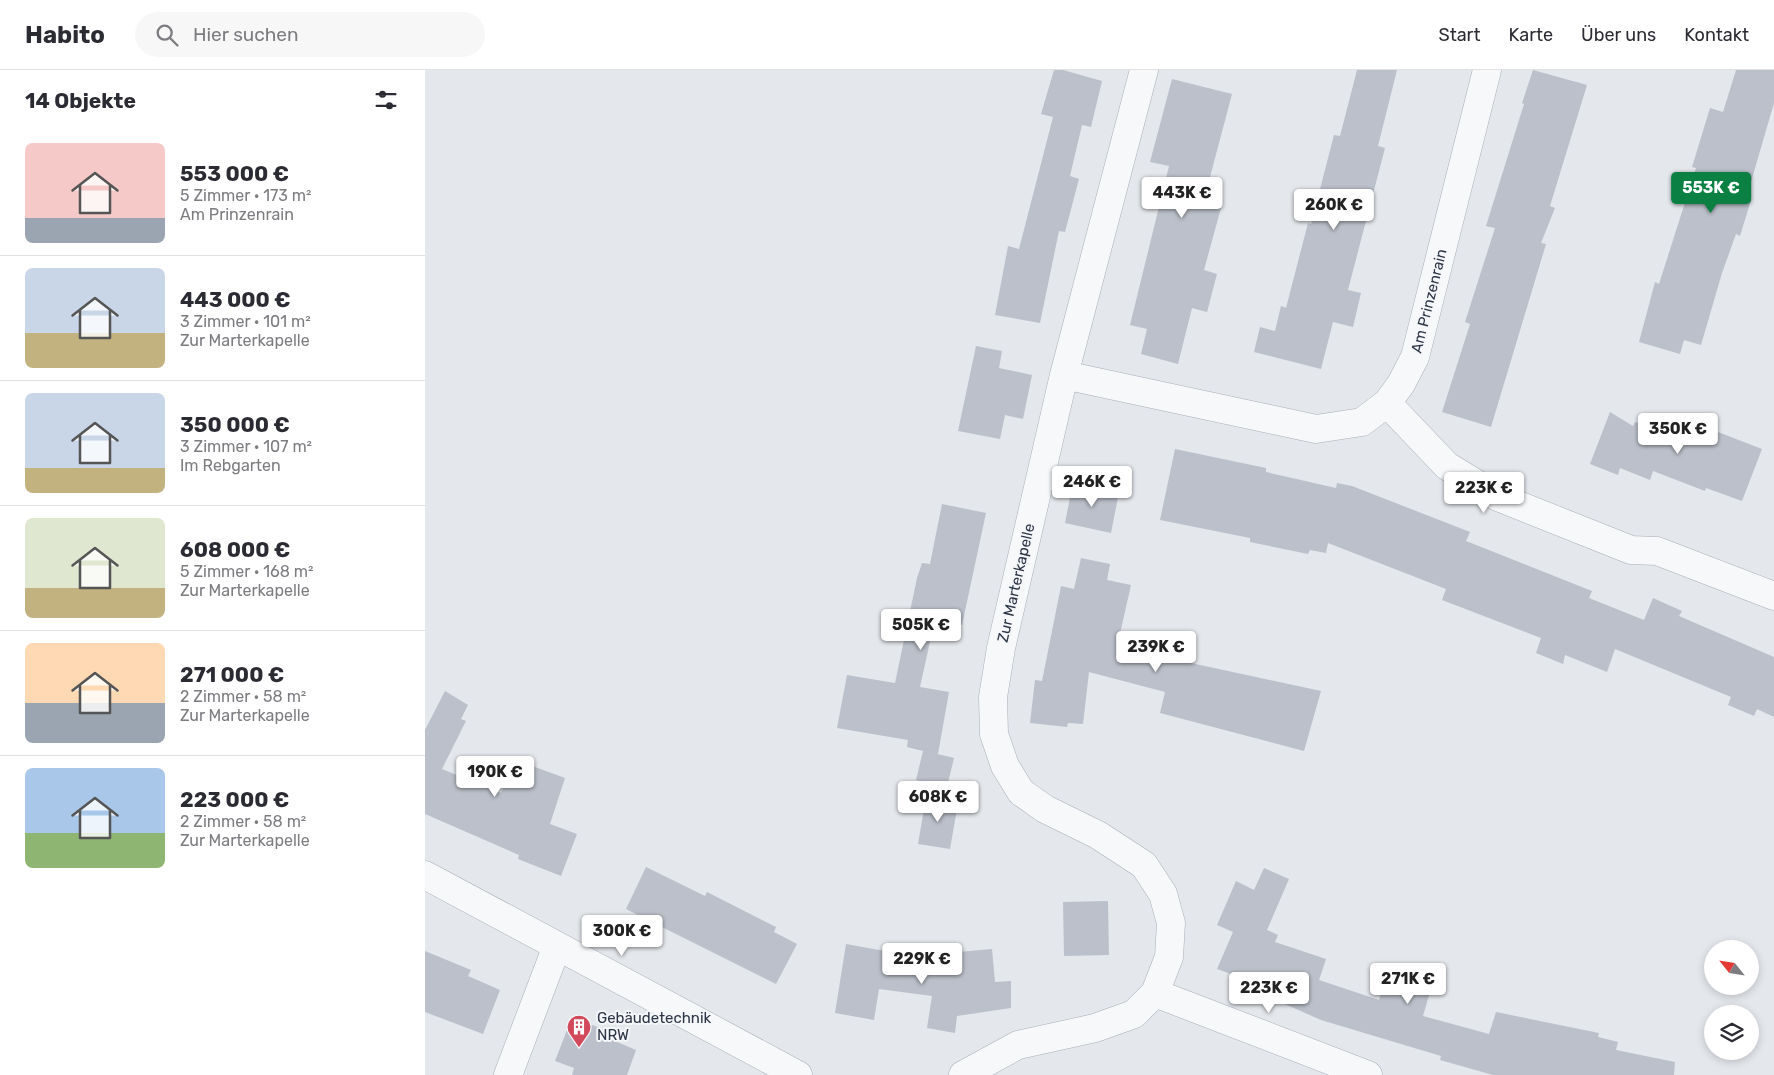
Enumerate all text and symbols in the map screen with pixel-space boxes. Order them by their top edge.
search box [135,12,485,57]
text: Habito [25,21,105,49]
icon: search [153,21,181,49]
text: Hier suchen [193,23,299,46]
text: Start [1438,24,1481,46]
text: Karte [1509,24,1553,46]
text: Über uns [1581,24,1656,46]
text: Kontakt [1684,24,1749,46]
icon: filters [372,86,400,114]
text: 14 Objekte [25,88,136,113]
text: 553 000 € [180,161,289,186]
icon: home [65,163,125,223]
pin: 553K € [1670,172,1752,214]
pin: 443K € [1141,176,1223,219]
text: 553K € [1682,178,1740,197]
text: 443K € [1153,183,1211,202]
text: 5 Zimmer · 173 m² [180,186,311,205]
pin: 260K € [1293,189,1375,231]
text: 260K € [1305,195,1363,214]
text: Am Prinzenrain [180,205,294,224]
street label: Am Prinzenrain [1407,247,1451,355]
text: 443 000 € [180,287,291,312]
icon: home [65,288,125,348]
text: 3 Zimmer · 101 m² [180,312,311,331]
text: Zur Marterkapelle [180,331,310,350]
text: 350 000 € [180,412,290,437]
pin: 350K € [1637,412,1719,455]
icon: home [65,413,125,473]
text: 350K € [1649,419,1707,438]
text: 3 Zimmer · 107 m² [180,437,312,456]
text: Im Rebgarten [180,456,281,475]
pin: 246K € [1051,466,1133,508]
text: 246K € [1063,472,1121,491]
pin: 223K € [1443,472,1525,514]
text: 223K € [1455,478,1513,497]
street label: Zur Marterkapelle [994,522,1038,644]
text: 608 000 € [180,537,290,562]
icon: home [65,538,125,598]
text: 5 Zimmer · 168 m² [180,562,313,581]
text: Zur Marterkapelle [180,581,310,600]
pin: 505K € [880,608,962,651]
text: 505K € [892,615,950,634]
pin: 239K € [1115,630,1197,673]
text: 239K € [1127,637,1185,656]
text: 271 000 € [180,662,284,687]
icon: home [65,663,125,723]
text: 2 Zimmer · 58 m² [180,687,306,706]
text: Zur Marterkapelle [180,706,310,725]
pin: 190K € [454,756,536,798]
text: 190K € [467,762,523,781]
pin: 608K € [897,780,979,823]
text: 223 000 € [180,787,289,812]
text: 608K € [909,787,967,806]
icon: home [65,788,125,848]
text: 2 Zimmer · 58 m² [180,812,306,831]
text: Zur Marterkapelle [180,831,310,850]
pin: 300K € [581,914,663,957]
text: 300K € [593,921,651,940]
north arrow [1704,940,1759,995]
map controls [1704,940,1759,1060]
pin: 229K € [881,942,963,985]
text: 229K € [893,949,951,968]
pin: 271K € [1367,962,1449,1005]
text: 271K € [1381,969,1435,988]
pin: 223K € [1228,972,1310,1014]
text: 223K € [1240,978,1298,997]
button: layers [1704,1005,1759,1060]
place label: Gebäudetechnik NRW [597,1009,712,1044]
building icon: Gebäudetechnik NRW [566,1014,592,1048]

